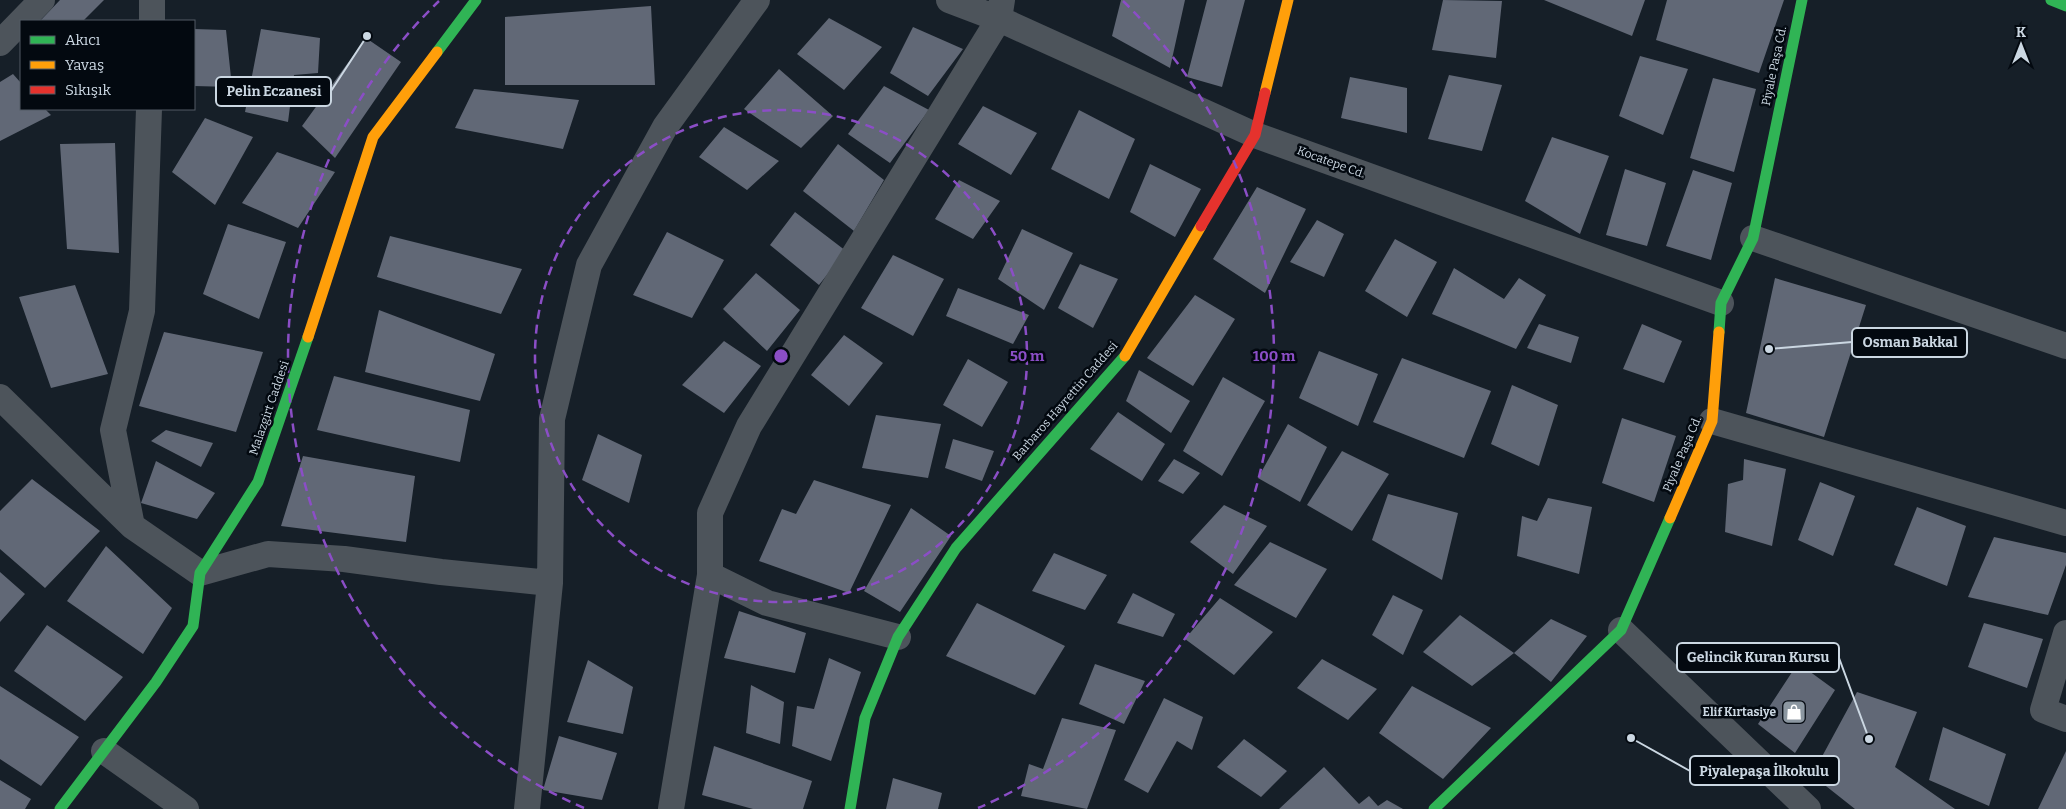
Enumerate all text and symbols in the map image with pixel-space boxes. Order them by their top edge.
legend [20,20,195,110]
north arrow [1996,20,2046,70]
text: K [2016,24,2026,41]
street label: Piyale Paşa Cd. [1759,25,1789,107]
text: Akıcı [65,31,101,49]
text: Yavaş [65,56,104,74]
callout: Pelin Eczanesi [216,77,331,106]
text: Sıkışık [65,81,112,99]
text: Pelin Eczanesi [227,83,322,100]
street label: Kocatepe Cd. [1295,143,1367,181]
callout: Osman Bakkal [1852,328,1967,357]
text: Osman Bakkal [1862,334,1958,351]
street label: Barbaros Hayrettin Caddesi [1010,339,1121,463]
centre of rings [772,347,790,365]
text: 50 m [1010,347,1045,365]
text: 100 m [1253,347,1296,365]
street label: Malazgirt Caddesi [246,359,292,457]
street label: Piyale Paşa Cd. [1660,414,1704,494]
callout: Gelincik Kuran Kursu [1677,643,1839,672]
text: Gelincik Kuran Kursu [1687,649,1829,666]
shop icon: Elif Kırtasiye [1781,699,1807,725]
place label: Elif Kırtasiye [1703,705,1776,719]
callout: Piyalepaşa İlkokulu [1690,756,1839,785]
text: Piyalepaşa İlkokulu [1699,762,1829,780]

